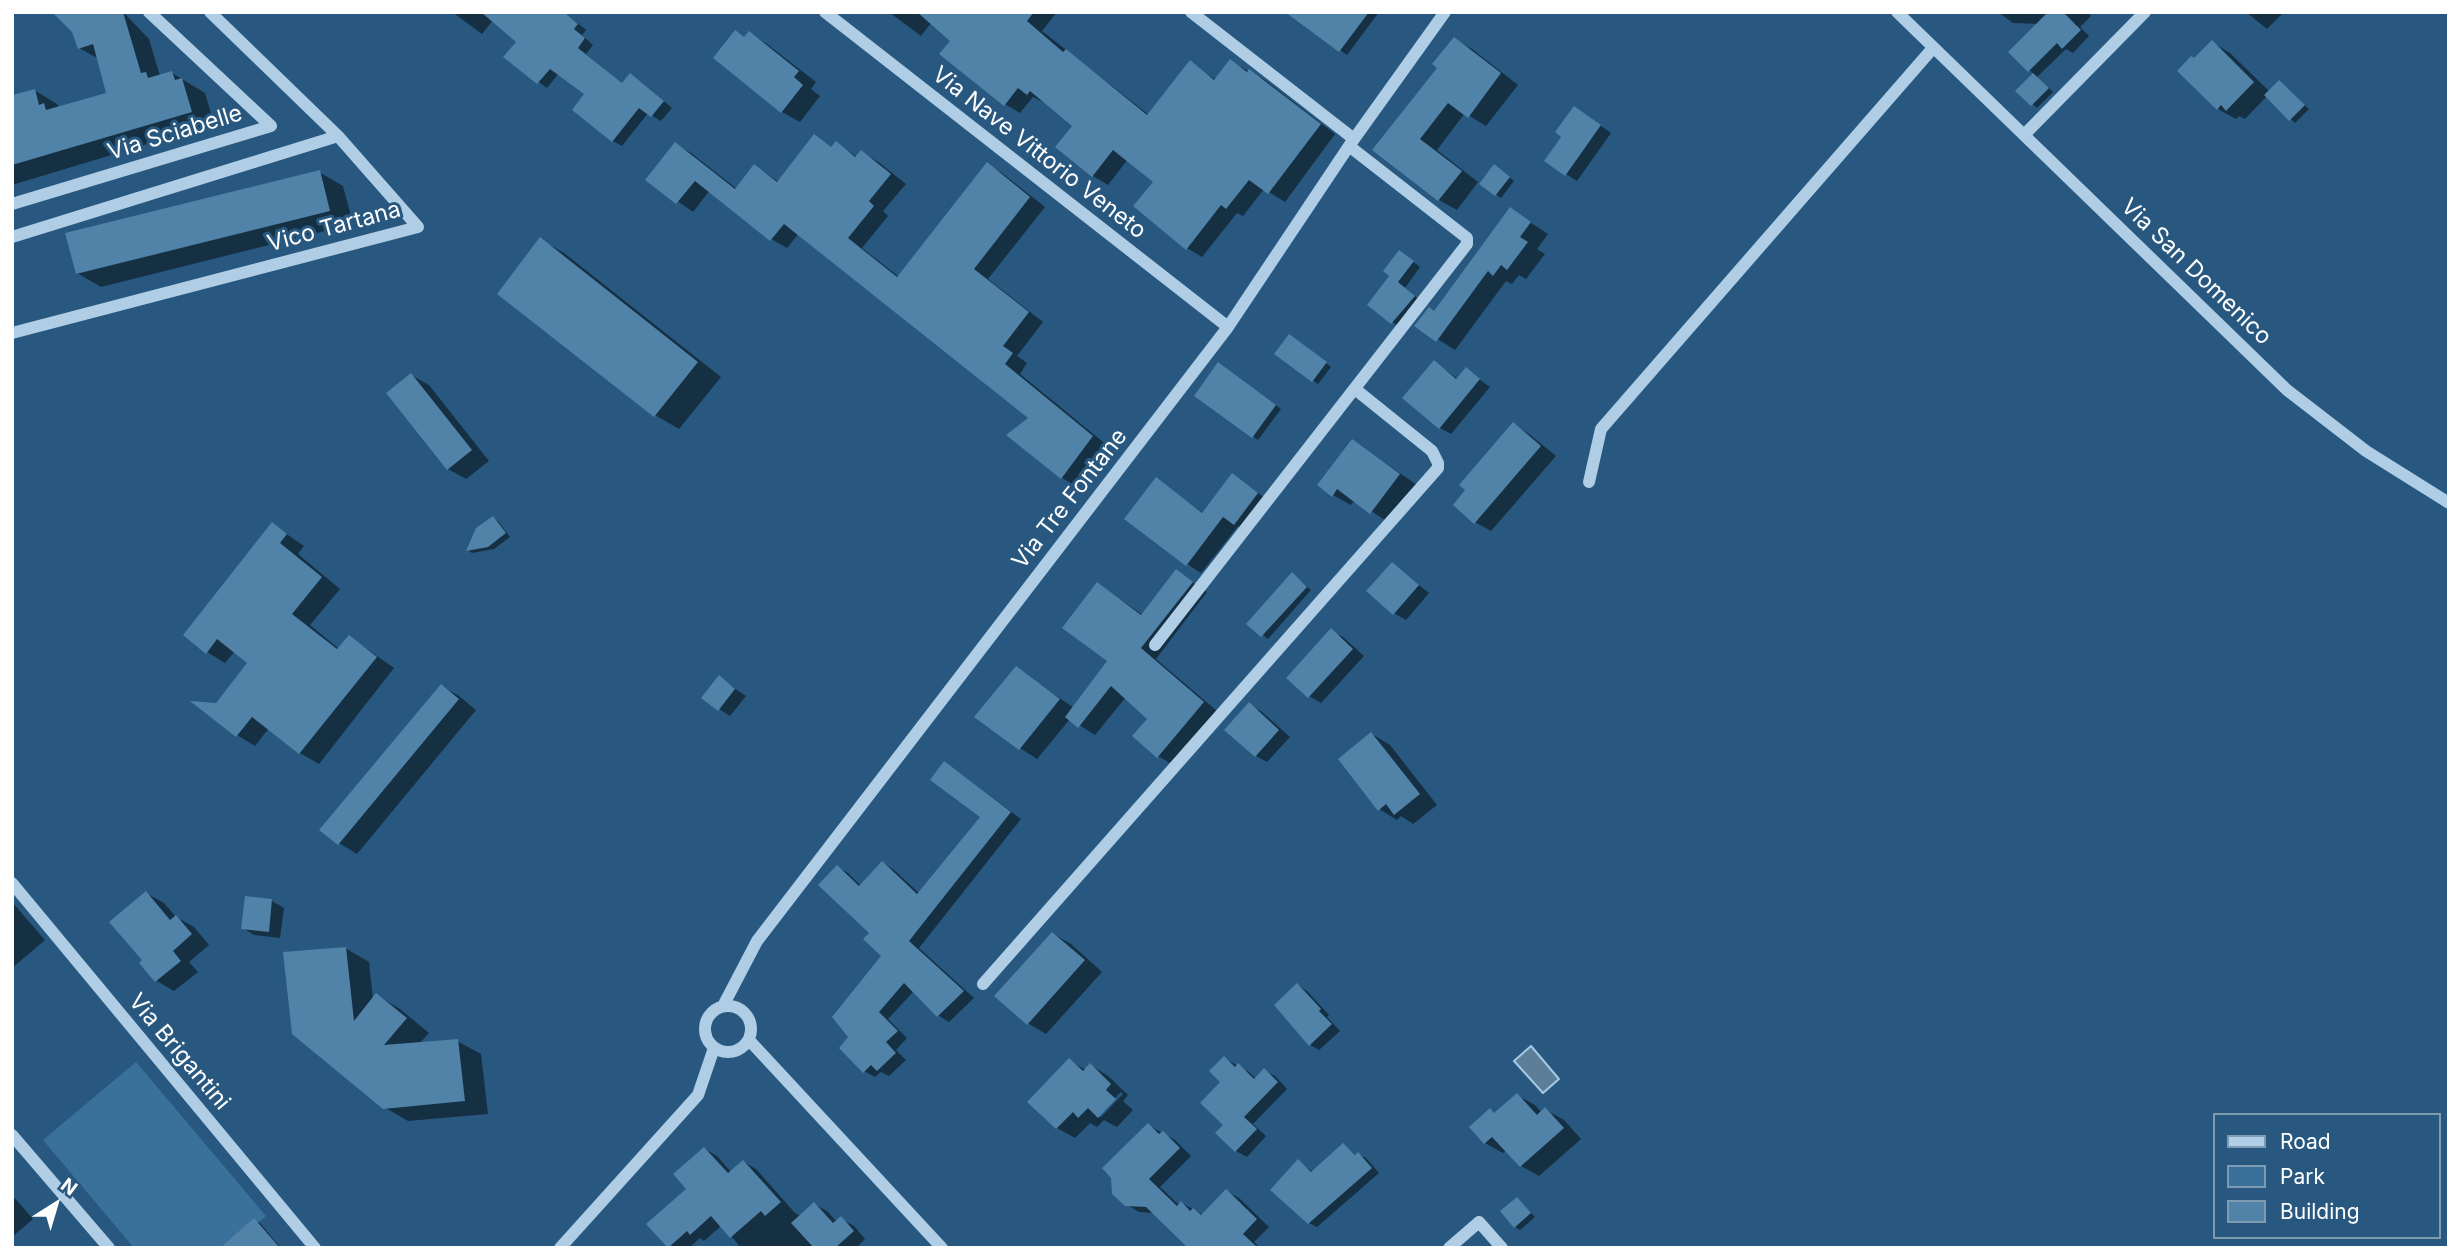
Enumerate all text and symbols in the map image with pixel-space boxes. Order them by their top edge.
street label: Via Nave Vittorio Veneto [927,61,1151,245]
street label: Via Sciabelle [104,99,246,167]
street label: Via San Domenico [2115,193,2277,351]
street label: Vico Tartana [264,196,404,258]
street label: Via Tre Fontane [1007,423,1133,575]
street label: Via Brigantini [122,988,236,1116]
legend [2212,1113,2440,1239]
text: Road [2280,1129,2331,1154]
text: Park [2280,1164,2325,1189]
north arrow [21,1169,91,1239]
text: N [56,1173,82,1200]
text: Building [2280,1199,2360,1224]

